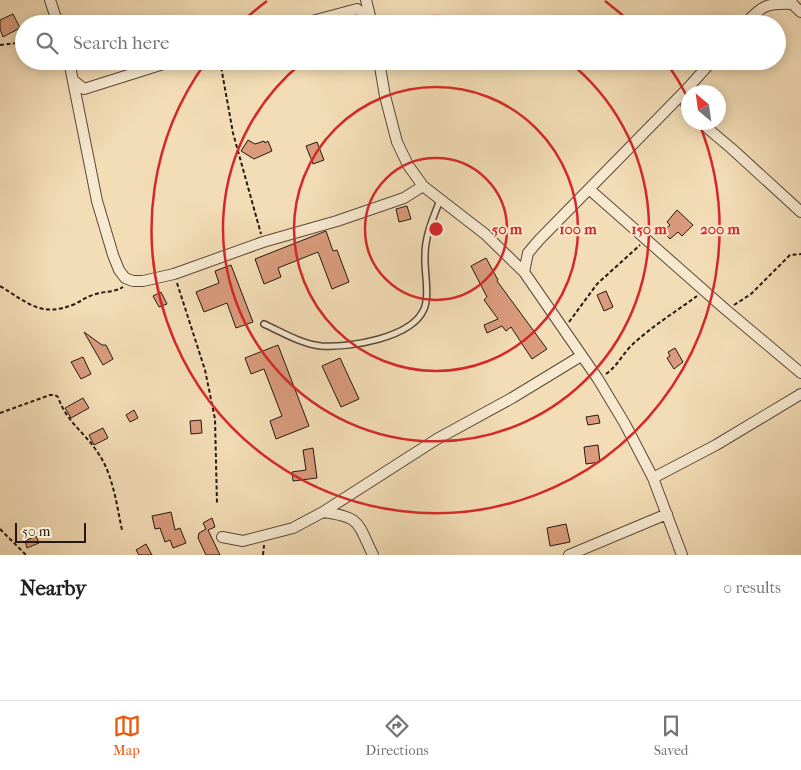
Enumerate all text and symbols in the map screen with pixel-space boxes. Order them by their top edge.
search box [15,15,786,70]
icon: search [33,29,61,57]
text: Search here [73,32,169,54]
north arrow [681,85,726,130]
centre of rings [427,220,445,238]
text: 50 m [492,220,523,238]
text: 100 m [559,220,597,238]
text: 150 m [631,220,667,238]
text: 200 m [700,220,740,238]
scale bar [15,520,86,543]
text: 50 m [22,523,50,540]
text: Nearby [20,576,86,600]
text: 0 results [723,578,781,597]
tab: Map [113,712,141,759]
tab: Directions [366,712,429,759]
tab: Saved [654,712,688,759]

